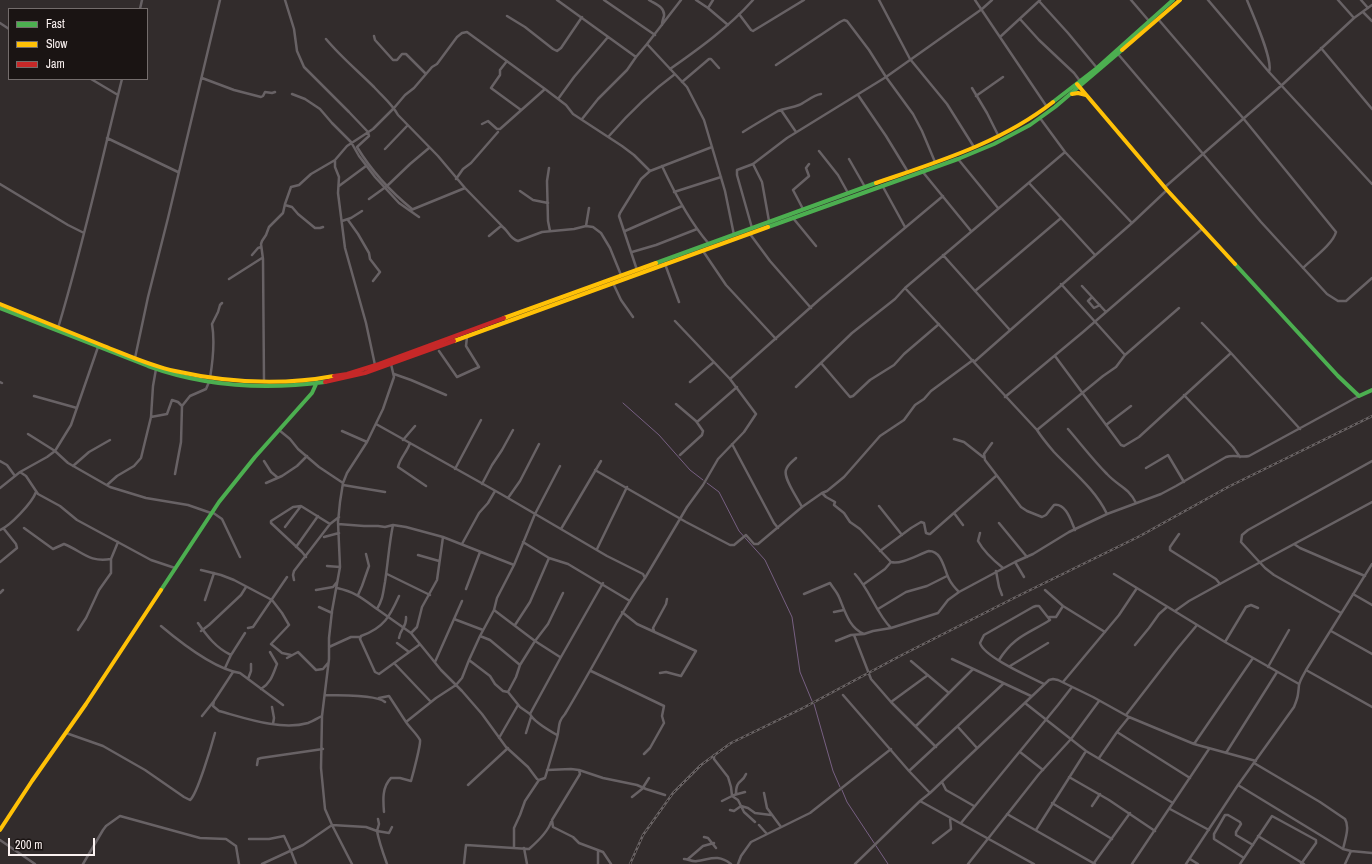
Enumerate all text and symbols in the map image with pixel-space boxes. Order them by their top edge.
legend [8,8,148,80]
text: Fast [46,16,65,32]
text: Slow [46,36,67,52]
text: Jam [46,56,65,72]
scale bar [10,830,97,856]
text: 200 m [15,837,42,853]

